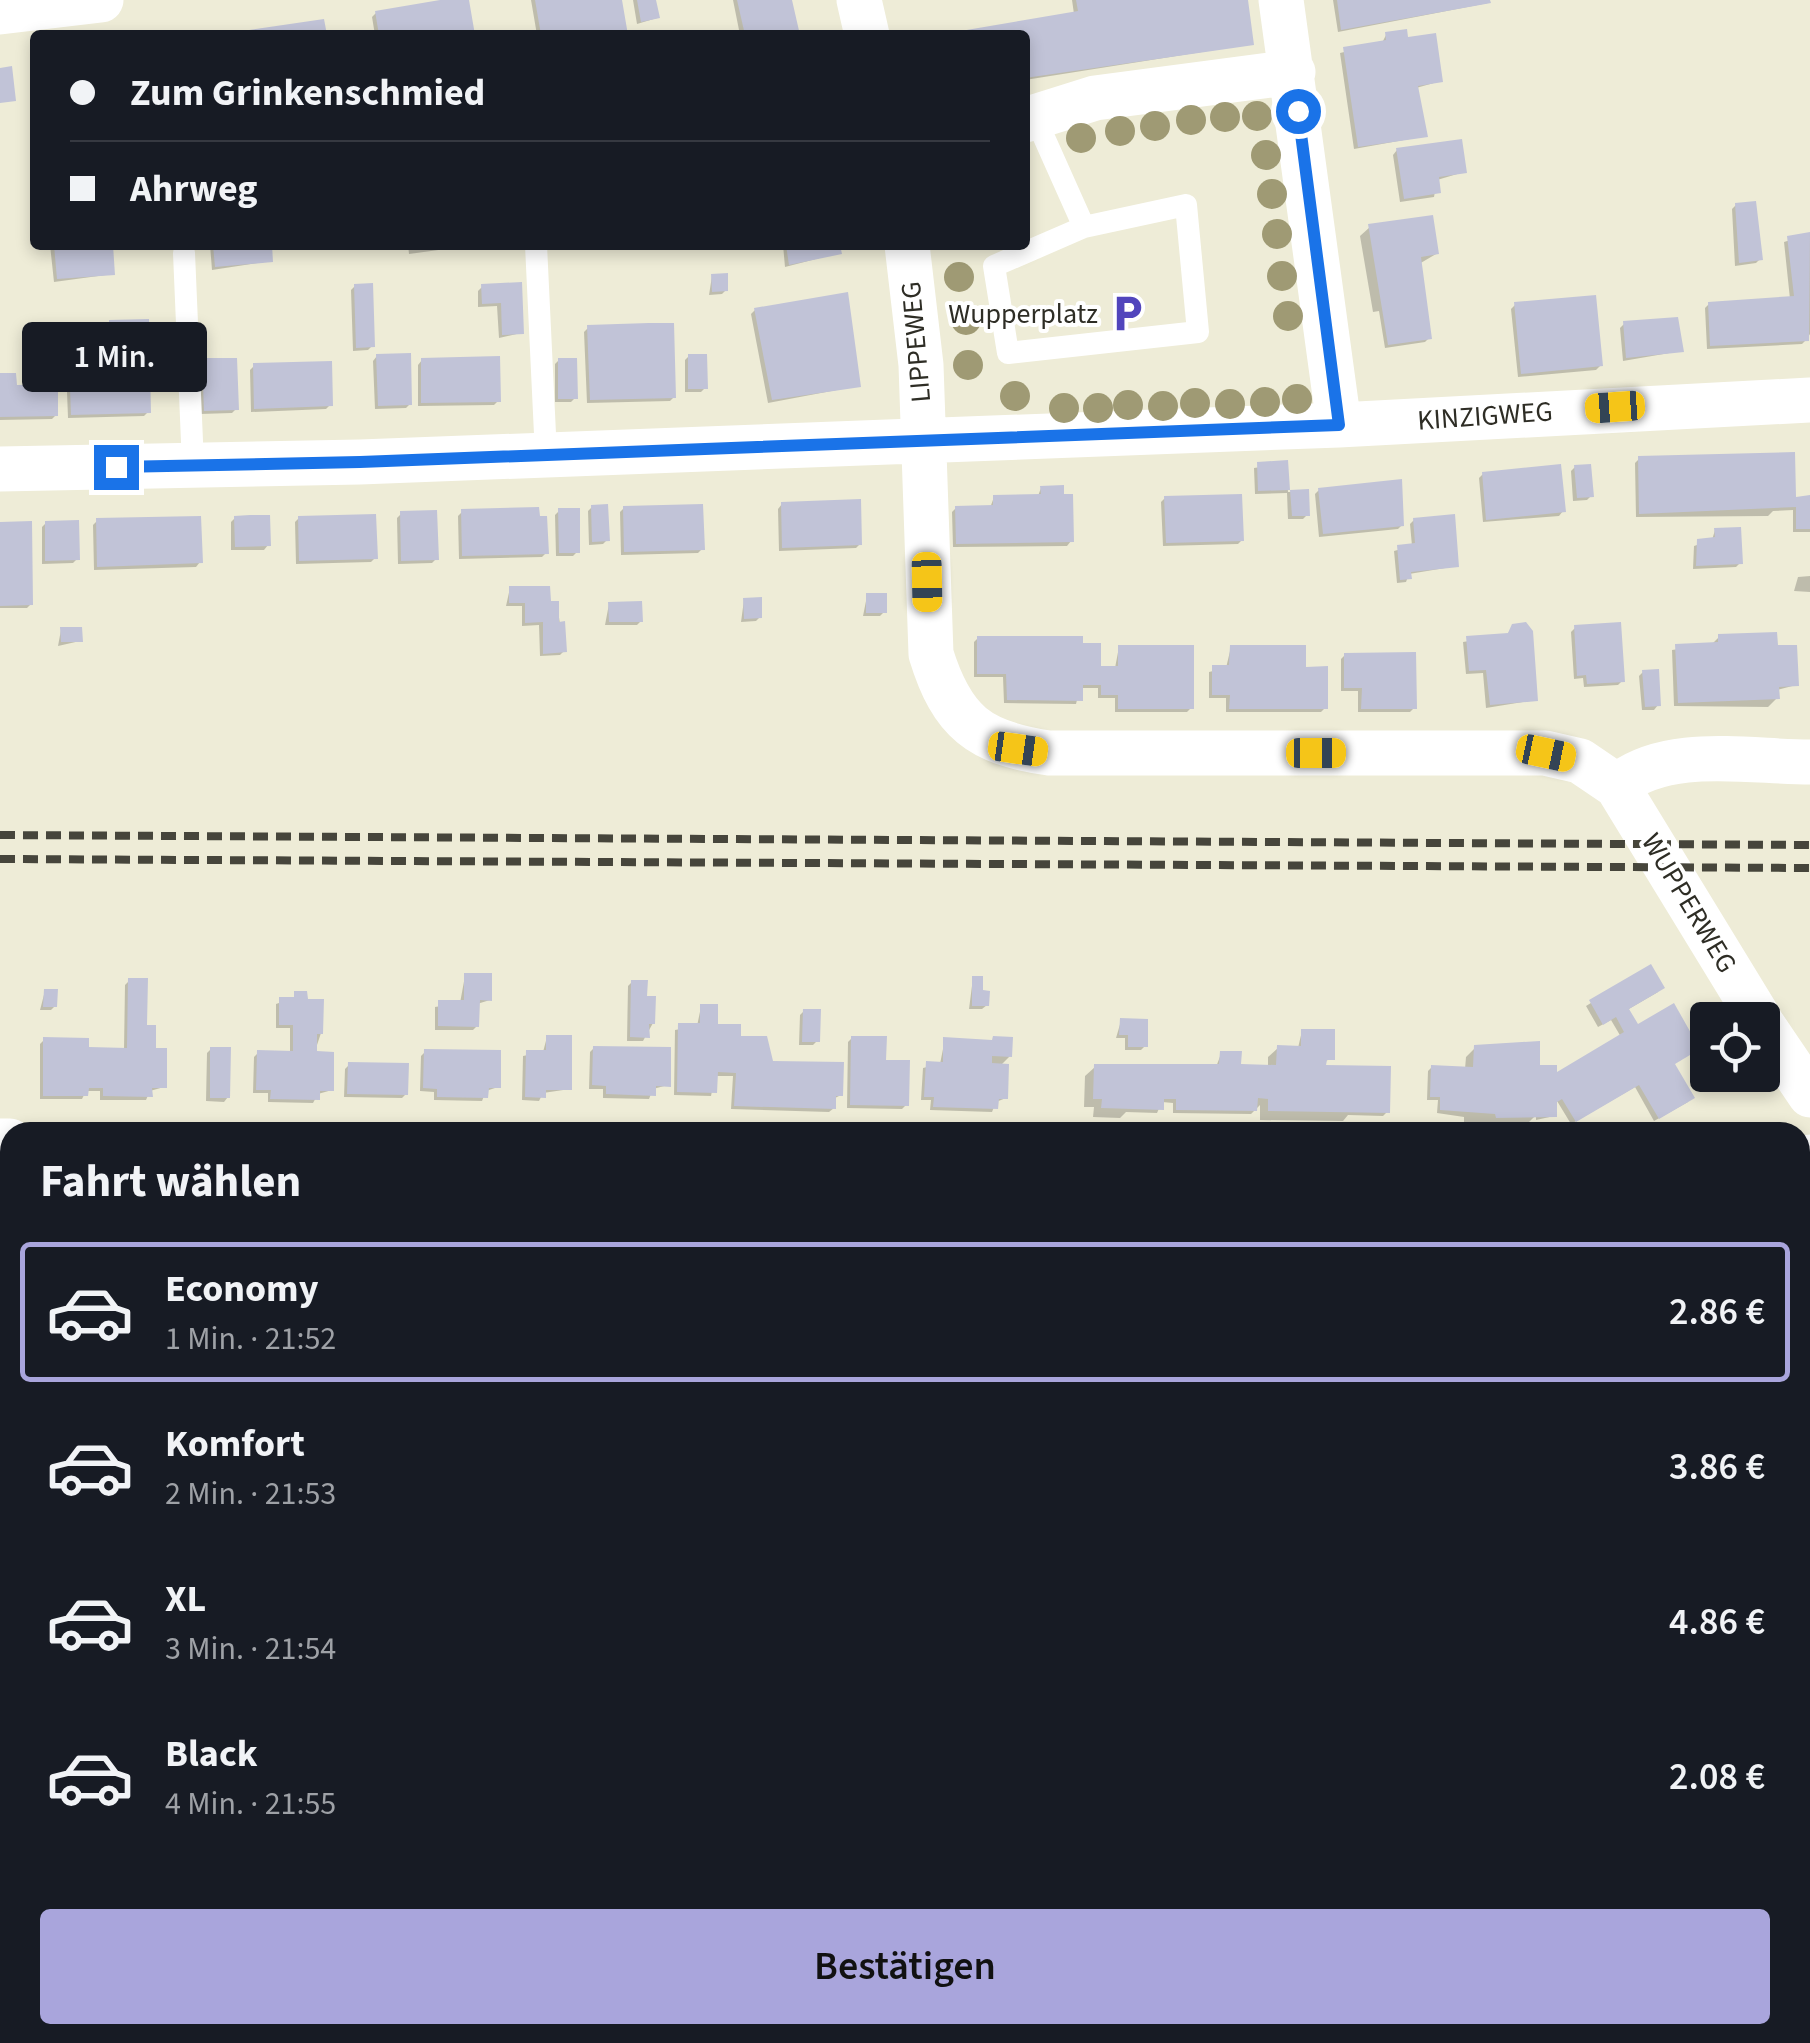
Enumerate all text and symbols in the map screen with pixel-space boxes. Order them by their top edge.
text: Zum Grinkenschmied [130,66,485,120]
route start [1276,89,1321,134]
text: Ahrweg [130,162,258,216]
street label: LIPPEWEG [891,280,941,404]
parking icon: Wupperplatz [1107,293,1149,335]
place label: Wupperplatz [948,294,1098,334]
callout: 1 Min. [23,322,208,392]
text: 1 Min. [74,334,155,380]
car [1584,390,1646,424]
street label: KINZIGWEG [1416,391,1554,441]
route end [94,445,139,490]
car [911,552,943,612]
car [986,730,1050,768]
car [1514,732,1578,774]
car [1286,738,1346,768]
street label: WUPPERWEG [1632,826,1746,980]
map controls [1690,1002,1780,1092]
button: locate [1690,1002,1780,1092]
text: Fahrt wählen [40,1150,301,1214]
text: Economy [165,1262,318,1316]
icon: car [45,1267,135,1357]
text: 2.86 € [1669,1285,1765,1339]
text: 1 Min. · 21:52 [165,1316,336,1362]
text: Komfort [165,1417,305,1471]
icon: car [45,1422,135,1512]
text: 3.86 € [1669,1440,1765,1494]
text: 2 Min. · 21:53 [165,1471,336,1517]
text: XL [165,1572,206,1626]
icon: car [45,1577,135,1667]
text: 4.86 € [1669,1595,1765,1649]
text: 3 Min. · 21:54 [165,1626,336,1672]
text: Black [165,1727,258,1781]
icon: car [45,1732,135,1822]
text: 2.08 € [1669,1750,1765,1804]
text: 4 Min. · 21:55 [165,1781,336,1827]
button: Bestätigen [40,1909,1770,2024]

